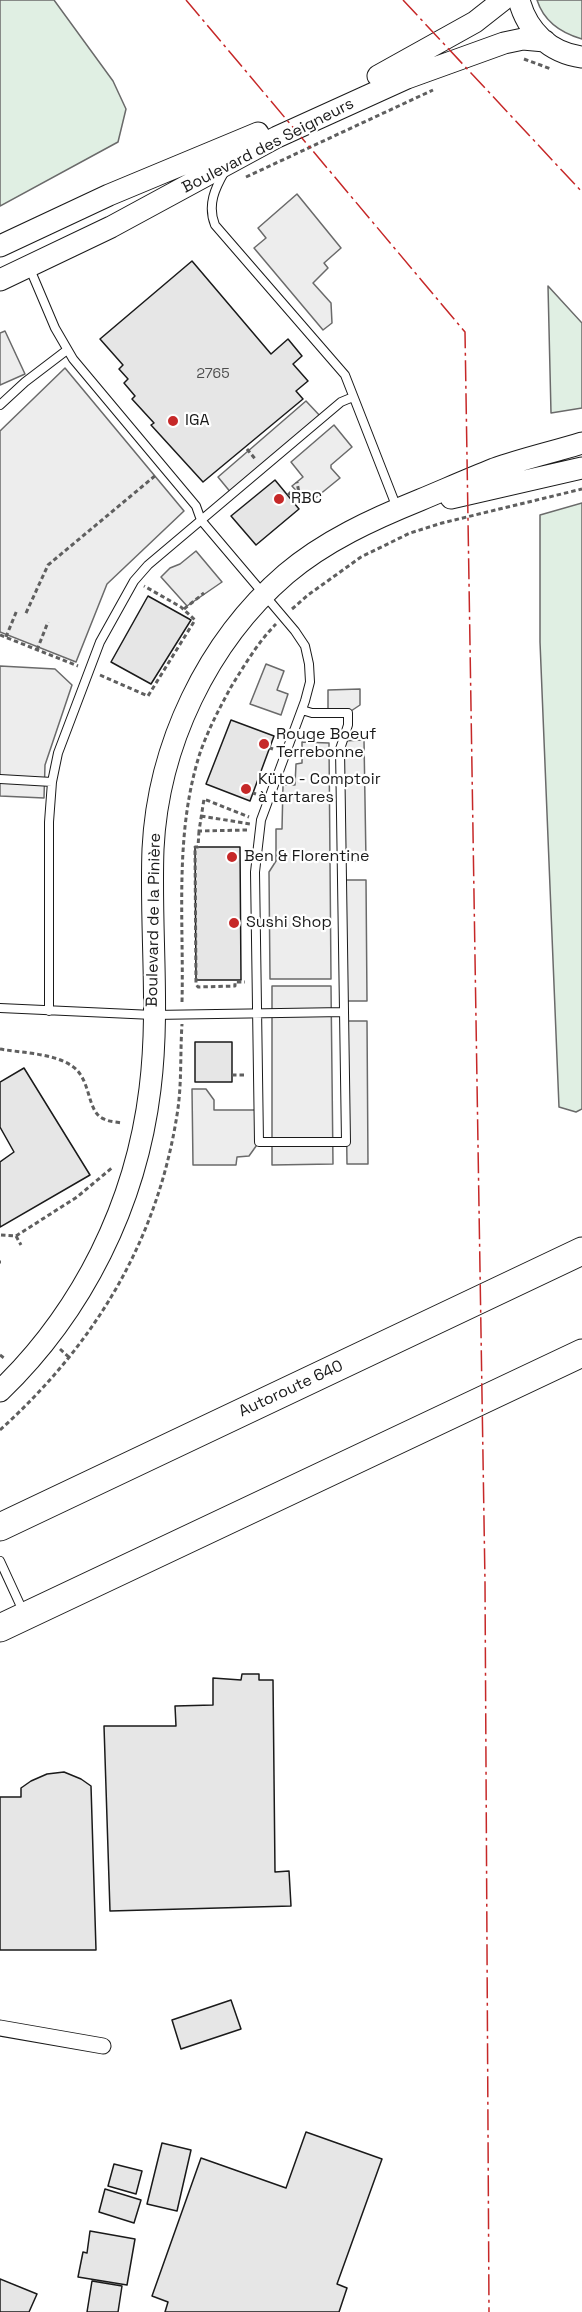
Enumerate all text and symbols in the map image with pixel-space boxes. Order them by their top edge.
street label: Boulevard des Seigneurs [179,94,357,198]
house number: 2765 [196,366,230,382]
place label: IGA [185,411,210,431]
marker: IGA [166,414,180,428]
place label: RBC [291,489,322,509]
marker: RBC [272,492,286,506]
place label: Rouge Boeuf Terrebonne [276,725,376,763]
marker: Rouge Boeuf Terrebonne [257,737,271,751]
place label: Küto - Comptoir à tartares [258,770,381,808]
marker: Küto - Comptoir à tartares [239,782,253,796]
street label: Boulevard de la Pinière [143,833,165,1007]
place label: Ben & Florentine [244,847,370,867]
marker: Ben & Florentine [225,850,239,864]
place label: Sushi Shop [246,913,332,933]
marker: Sushi Shop [227,916,241,930]
street label: Autoroute 640 [236,1356,346,1422]

